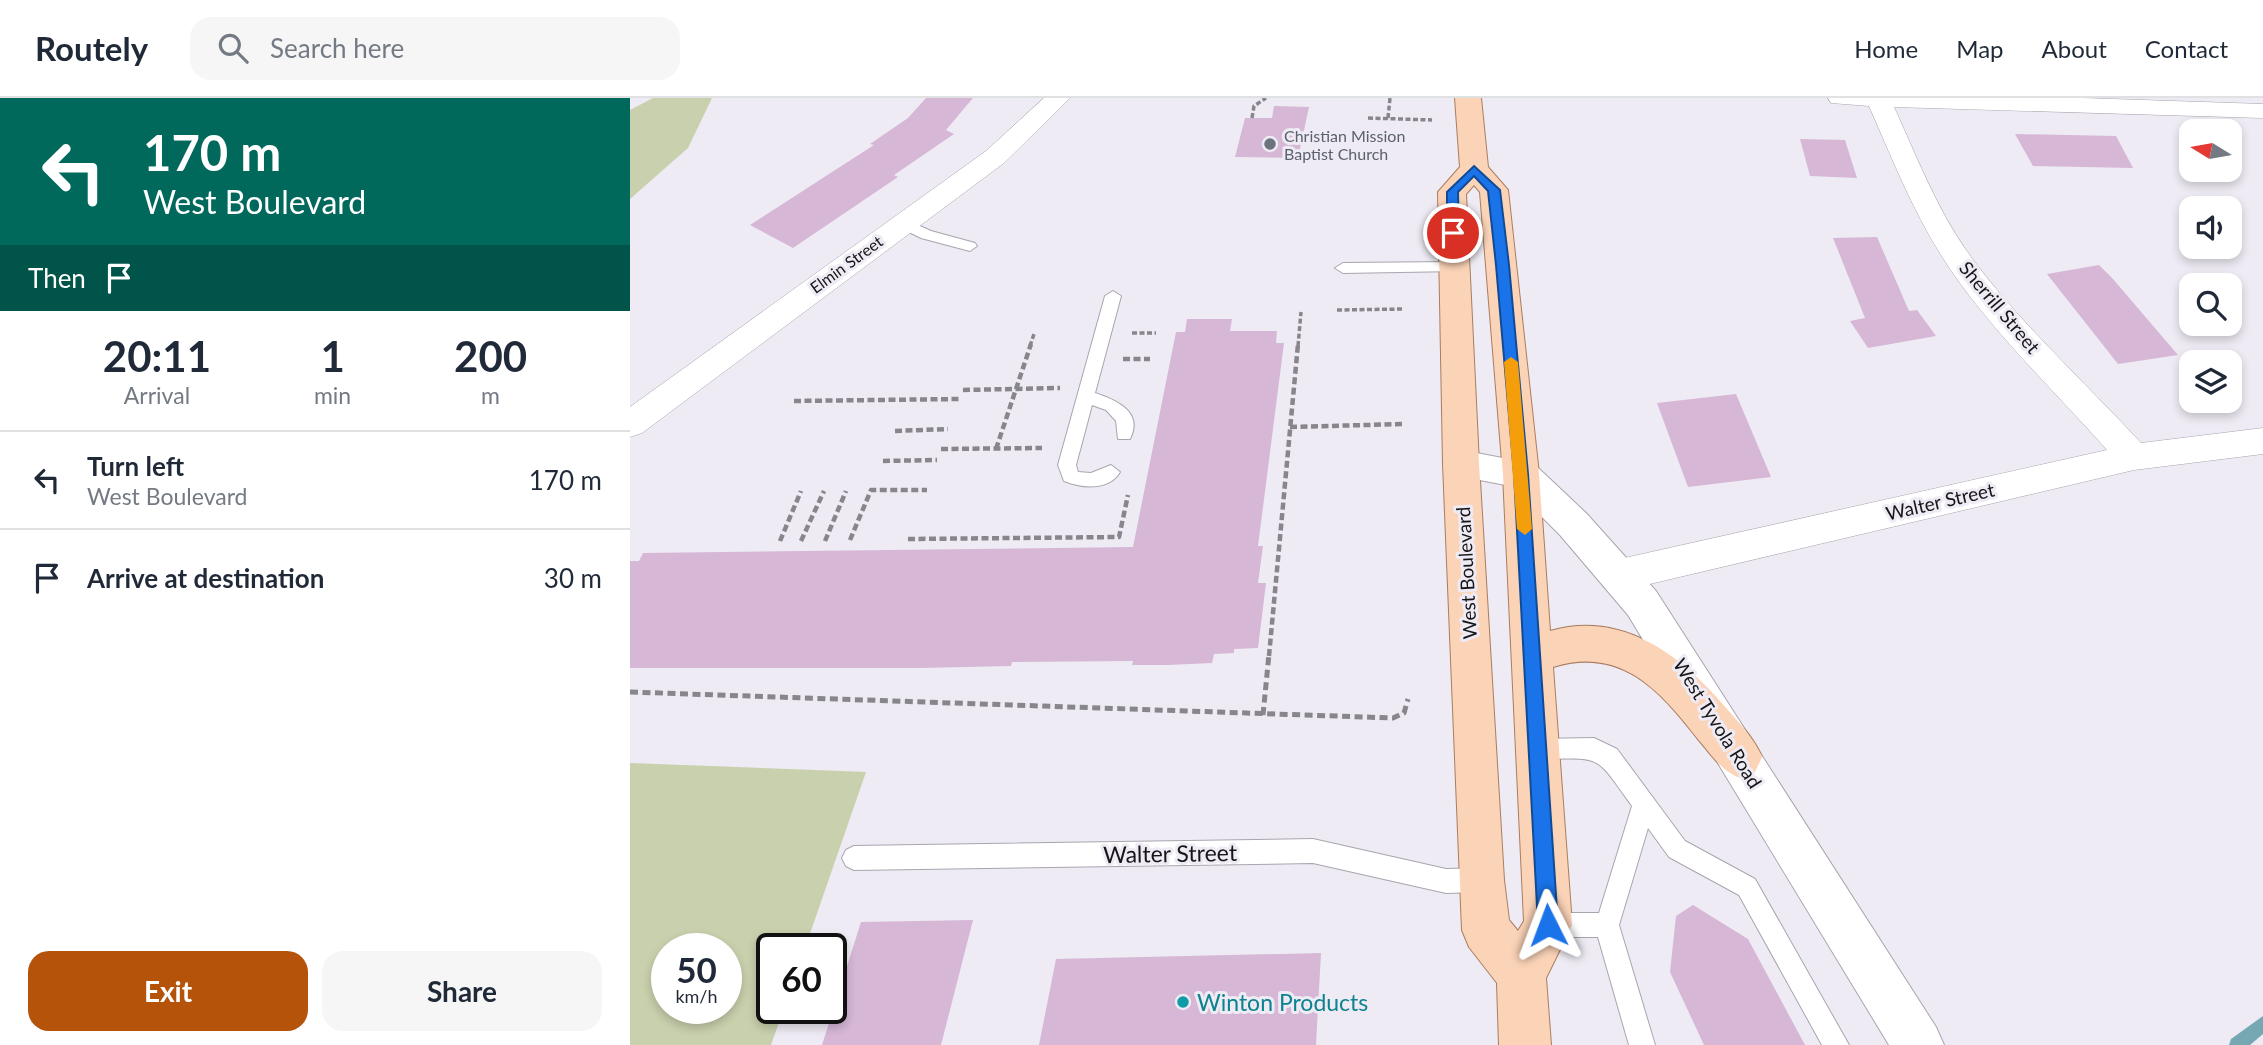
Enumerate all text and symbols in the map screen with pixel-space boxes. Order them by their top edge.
search box [190,17,680,80]
text: Routely [35,28,148,68]
icon: search [214,29,252,67]
text: Search here [270,32,404,64]
text: Home [1854,34,1918,63]
text: Map [1956,34,2004,63]
text: About [2042,34,2107,63]
text: Contact [2145,34,2228,63]
north arrow [2179,119,2242,182]
map controls [2179,119,2242,413]
text: 170 m [143,123,281,181]
icon: left [28,126,119,217]
place label: Christian Mission Baptist Church [1284,126,1405,163]
marker: Christian Mission Baptist Church [1262,136,1278,152]
text: West Boulevard [143,182,366,221]
button: sound [2179,196,2242,259]
pin [1423,203,1483,263]
icon: arrive [1434,214,1472,252]
street label: Elmin Street [806,231,886,297]
street label: Sherrill Street [1955,256,2045,358]
icon: arrive [100,259,138,297]
text: Then [28,262,86,294]
button: search [2179,273,2242,336]
text: 20:11 [103,331,211,381]
text: 1 [320,331,345,381]
text: 200 [454,331,527,381]
button: layers [2179,350,2242,413]
text: Arrival [124,381,190,409]
text: min [314,381,351,409]
text: m [481,381,500,409]
text: Turn left [87,450,184,482]
icon: left [28,461,66,499]
text: 170 m [529,464,602,496]
street label: Walter Street [1883,477,1997,525]
text: West Boulevard [87,482,247,510]
street label: West Boulevard [1451,506,1481,640]
icon: arrive [28,559,66,597]
text: Arrive at destination [87,562,324,594]
text: 30 m [544,562,602,594]
street label: West Tyvola Road [1669,654,1767,792]
street label: Walter Street [1103,838,1238,868]
position arrow [1511,888,1585,962]
speed limit sign: 60 [756,933,847,1024]
text: 50 [676,948,717,990]
button: Exit [28,951,308,1031]
button: Share [322,951,602,1031]
text: km/h [675,985,718,1007]
place label: Winton Products [1197,988,1368,1016]
marker: Winton Products [1175,994,1191,1010]

